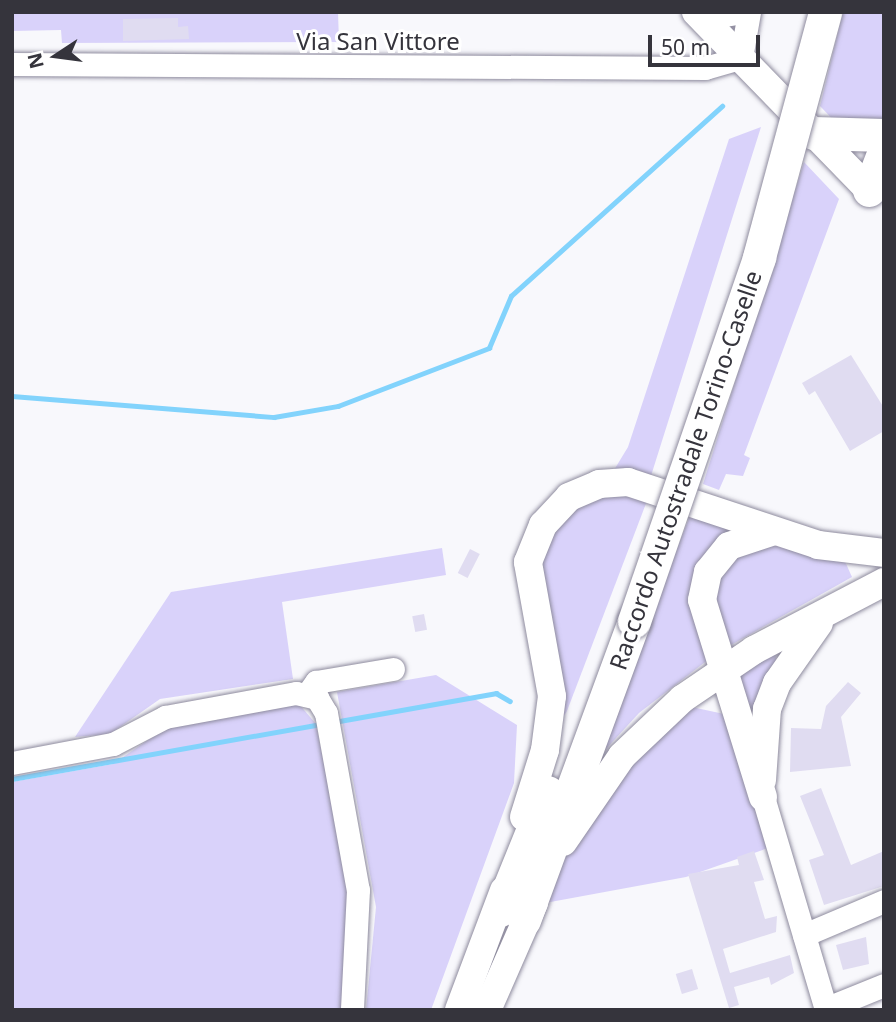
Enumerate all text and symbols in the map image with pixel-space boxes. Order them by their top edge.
north arrow [21,21,91,91]
scale bar [651,21,763,65]
street label: Via San Vittore [296,27,460,55]
text: 50 m [661,33,710,61]
text: N [21,50,50,71]
street label: Raccordo Autostradale Torino-Caselle [603,267,767,673]

